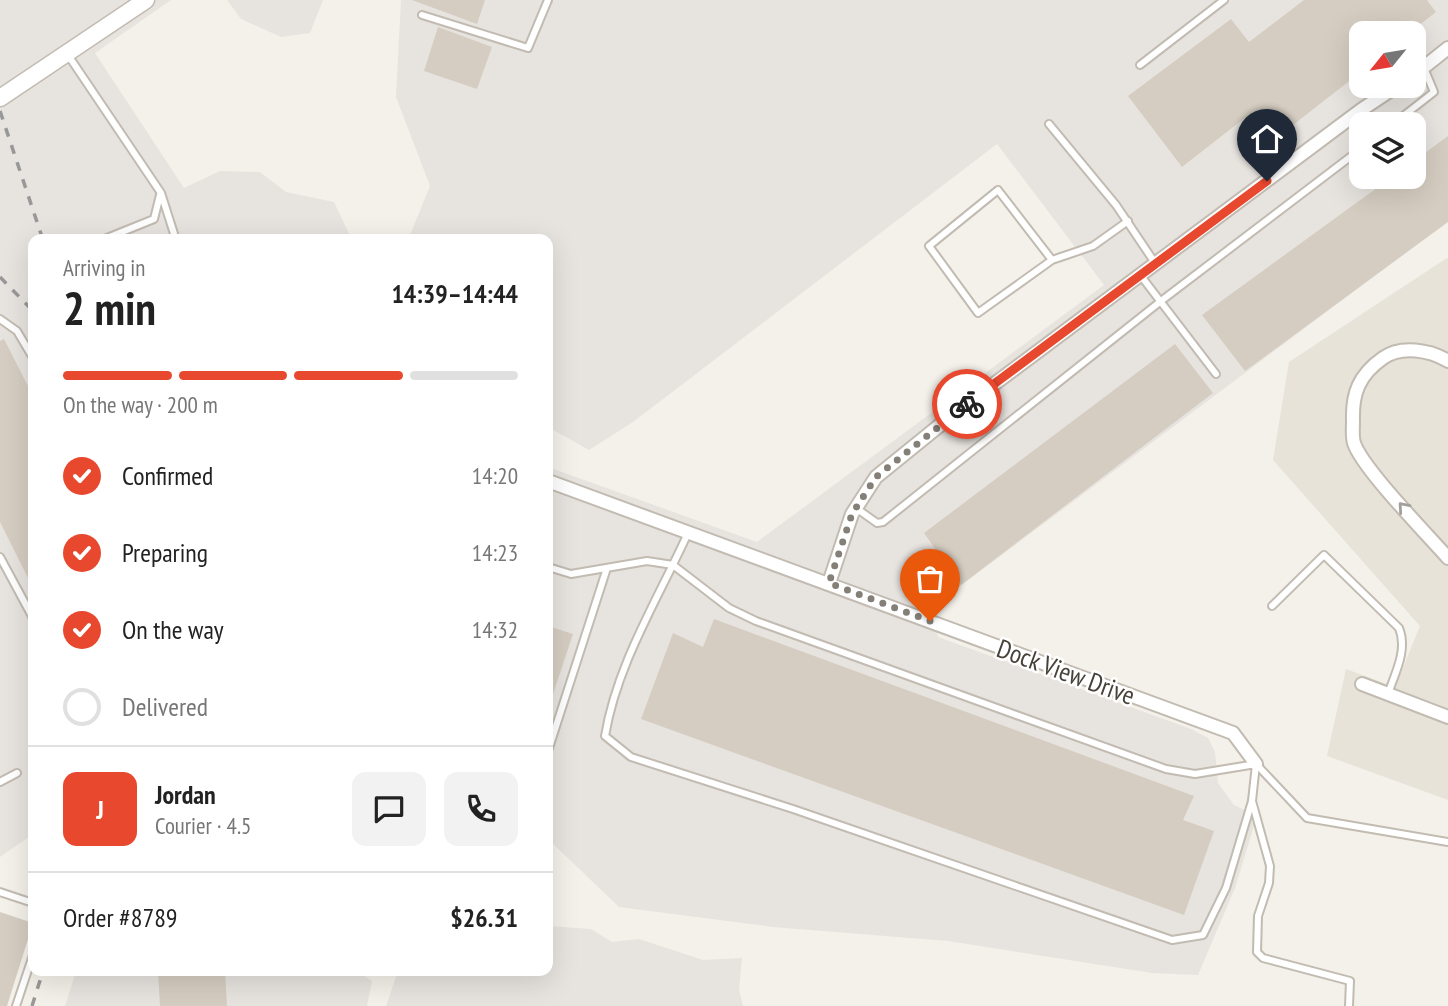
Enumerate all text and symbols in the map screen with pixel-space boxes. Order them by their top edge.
north arrow [1349,21,1426,98]
map controls [1349,21,1426,189]
pin [1237,109,1297,181]
button: layers [1349,112,1426,189]
icon: home [1248,120,1286,158]
text: Arriving in [63,253,145,282]
text: 14:39–14:44 [391,277,518,310]
text: 2 min [63,278,156,338]
courier [932,369,1002,439]
icon: bike [948,385,986,423]
text: On the way · 200 m [63,390,218,419]
icon: check [63,457,101,495]
text: Confirmed [122,459,213,492]
text: 14:20 [472,461,518,490]
one-way arrow [1399,502,1411,515]
icon: check [63,534,101,572]
text: Preparing [122,536,208,569]
text: 14:23 [472,538,518,567]
pin [900,549,960,621]
icon: bag [911,560,949,598]
icon: check [63,611,101,649]
text: On the way [122,613,224,646]
text: 14:32 [472,615,518,644]
street label: Dock View Drive [993,631,1140,712]
text: Delivered [122,690,208,723]
button: chat [352,772,426,846]
button: phone [444,772,518,846]
text: Jordan [155,778,216,811]
text: J [96,793,104,826]
text: Courier · 4.5 [155,811,251,840]
text: Order #8789 [63,901,178,934]
text: $26.31 [450,901,518,934]

